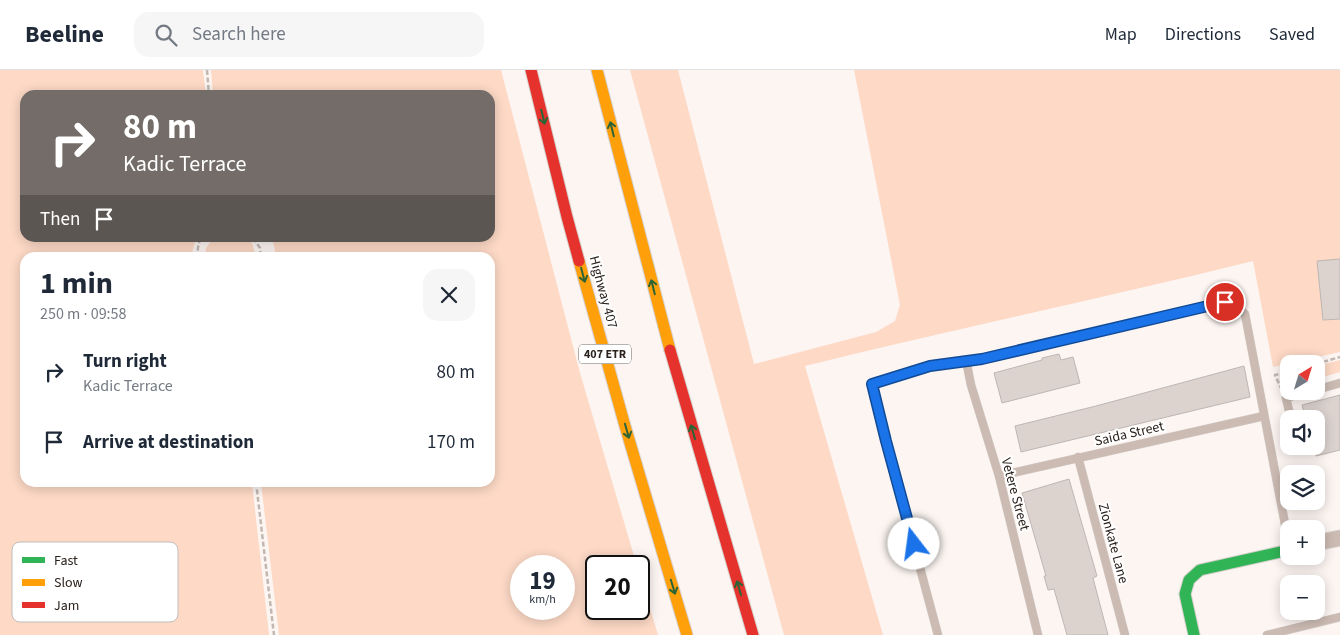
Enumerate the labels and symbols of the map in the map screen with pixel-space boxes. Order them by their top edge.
one-way arrow [539,109,548,125]
one-way arrow [607,122,617,138]
street label: Highway 407 [584,254,622,331]
one-way arrow [579,266,589,282]
one-way arrow [647,279,657,295]
pin [1204,281,1246,323]
road number: 407 ETR [579,344,631,364]
north arrow [1280,355,1325,400]
street label: Saida Street [1093,416,1166,452]
one-way arrow [622,423,632,439]
one-way arrow [688,425,698,441]
street label: Vetere Street [996,456,1034,533]
street label: Zionkate Lane [1093,501,1133,586]
position arrow [887,517,939,569]
legend [12,542,178,622]
text: Fast [54,551,78,571]
speed limit sign: 20 [585,555,650,620]
text: Slow [54,573,83,593]
one-way arrow [668,579,678,595]
one-way arrow [734,581,744,597]
text: Jam [54,596,79,616]

